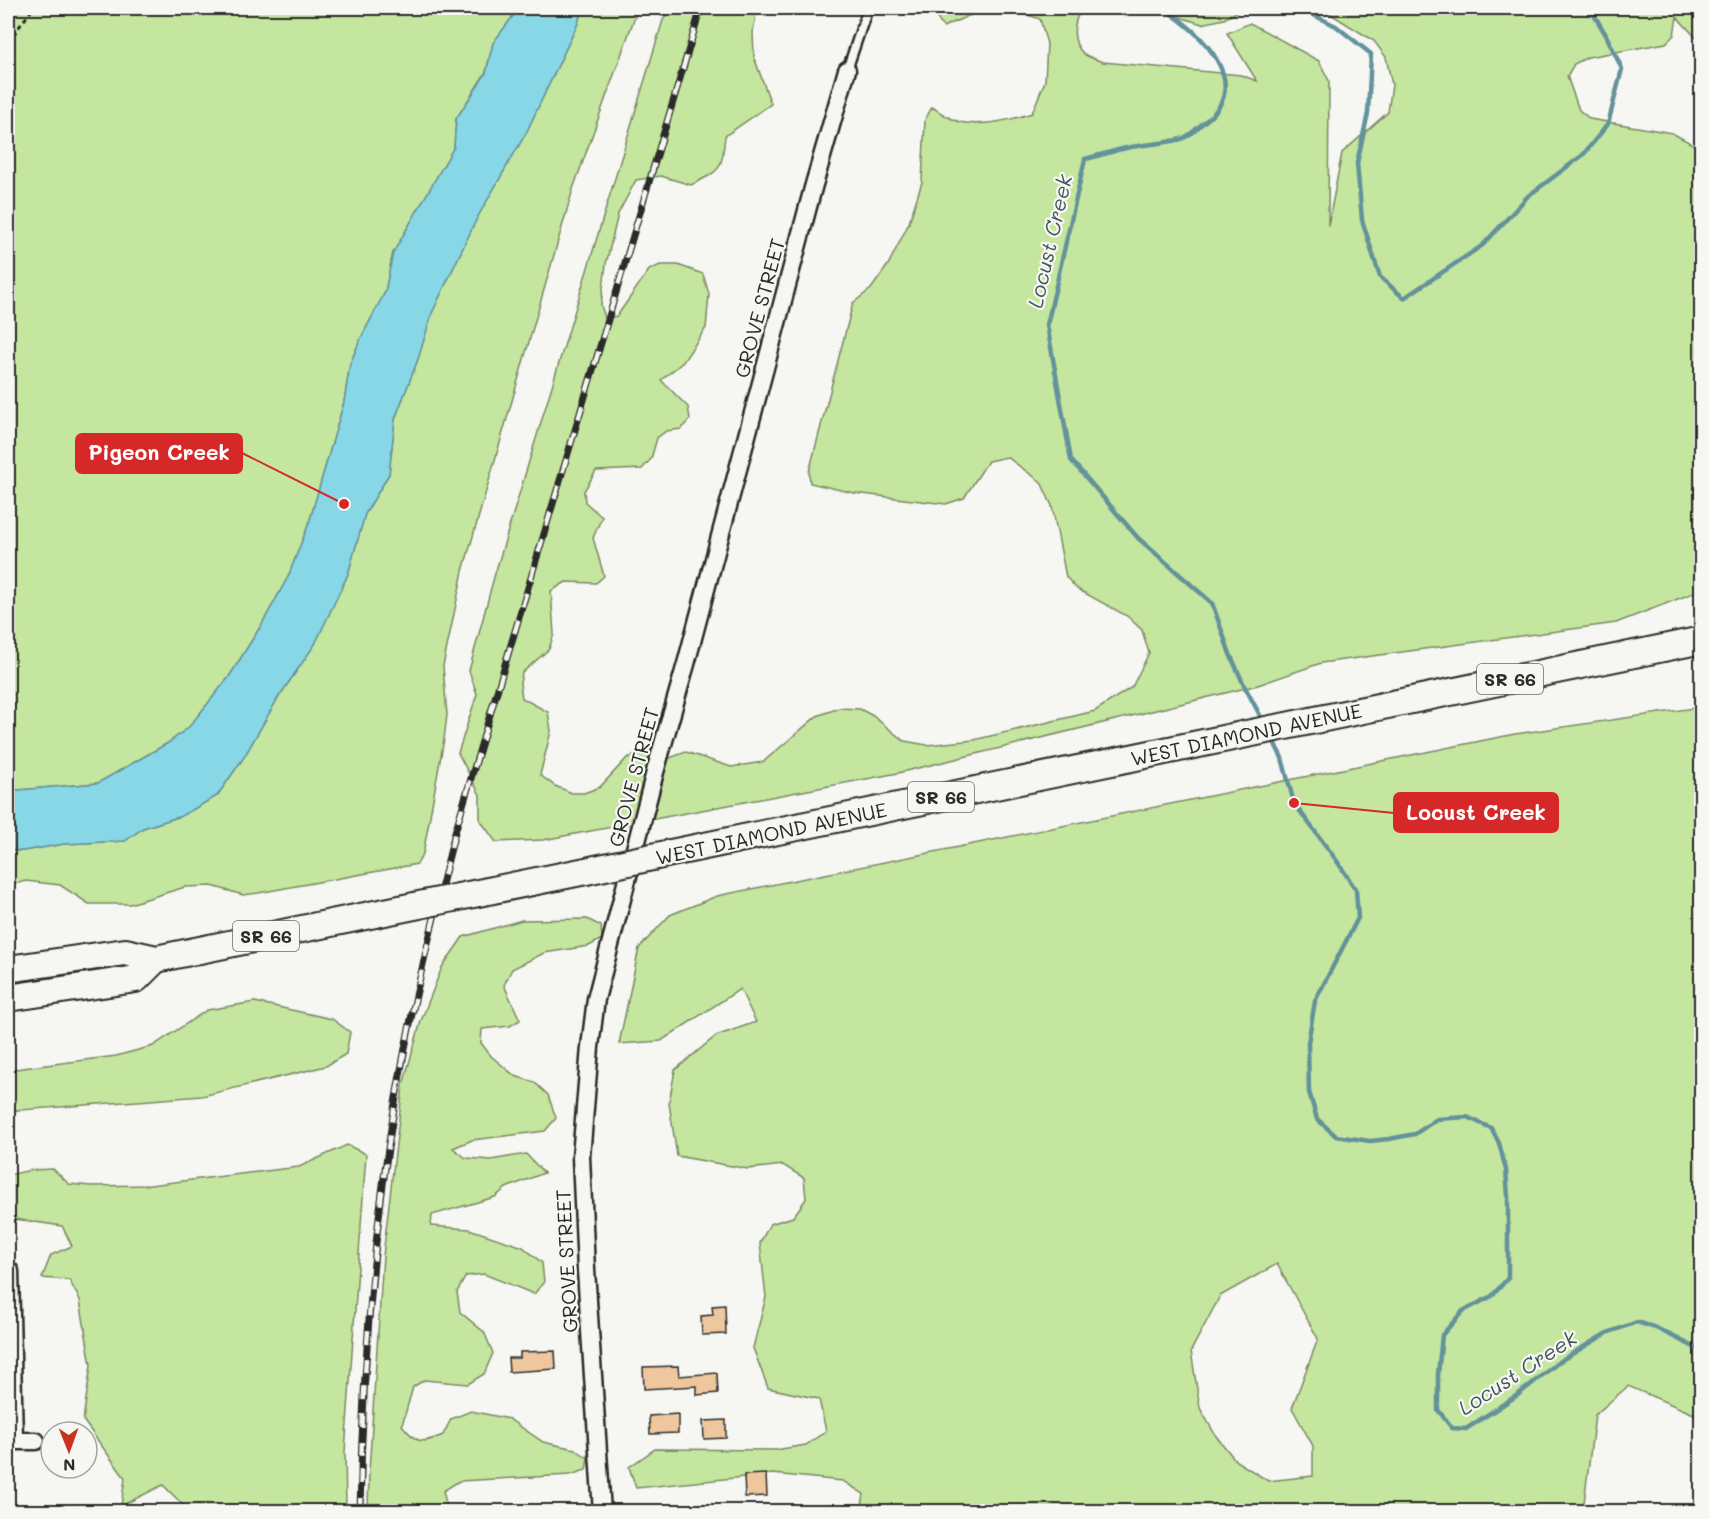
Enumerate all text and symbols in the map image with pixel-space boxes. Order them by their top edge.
water label: Locust Creek [1021,171,1078,310]
street label: GROVE STREET [728,235,790,381]
callout: Pigeon Creek [76,434,242,473]
text: Pigeon Creek [88,438,230,465]
road number: SR 66 [1477,664,1543,694]
street label: WEST DIAMOND AVENUE [1128,697,1364,771]
street label: GROVE STREET [602,704,664,850]
road number: SR 66 [908,782,974,812]
callout: Locust Creek [1394,793,1558,832]
street label: WEST DIAMOND AVENUE [653,796,889,870]
text: Locust Creek [1406,798,1546,825]
road number: SR 66 [233,921,299,951]
street label: GROVE STREET [549,1189,583,1333]
water label: Locust Creek [1453,1323,1582,1420]
north arrow [39,1420,99,1480]
text: N [63,1455,76,1476]

